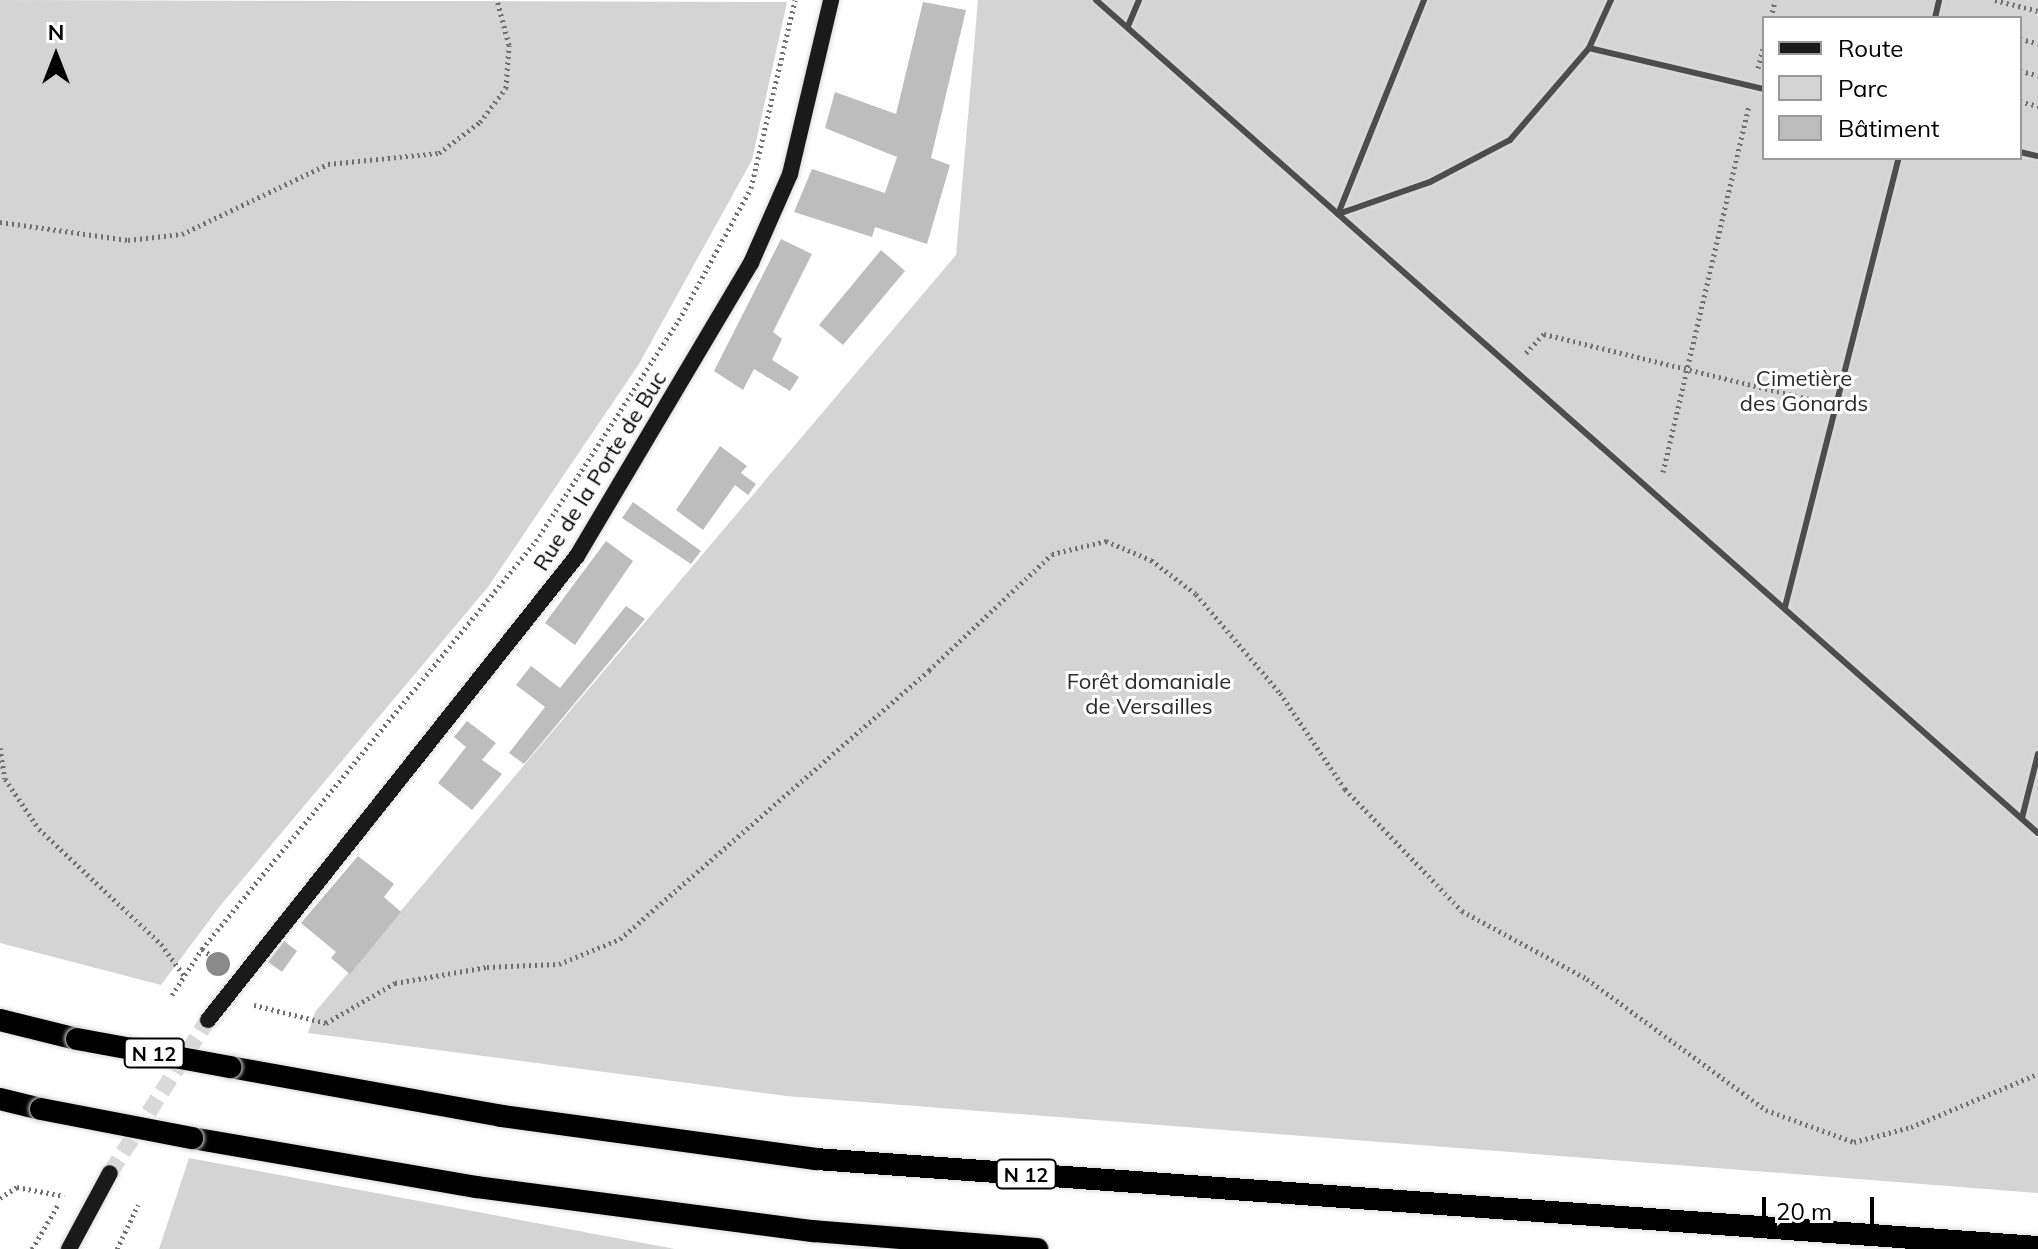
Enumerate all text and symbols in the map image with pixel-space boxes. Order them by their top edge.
north arrow [16,16,96,96]
legend [1762,16,2022,160]
text: N [48,18,64,46]
text: Route [1838,33,1903,63]
text: Parc [1838,73,1888,103]
text: Bâtiment [1838,113,1939,143]
park label: Cimetière des Gonards [1740,365,1868,416]
street label: Rue de la Porte de Buc [528,366,672,576]
park label: Forêt domaniale de Versailles [1067,668,1231,720]
road number: N 12 [122,1037,186,1069]
road number: N 12 [994,1158,1058,1190]
scale bar [1766,1181,1878,1231]
text: 20 m [1776,1196,1832,1226]

